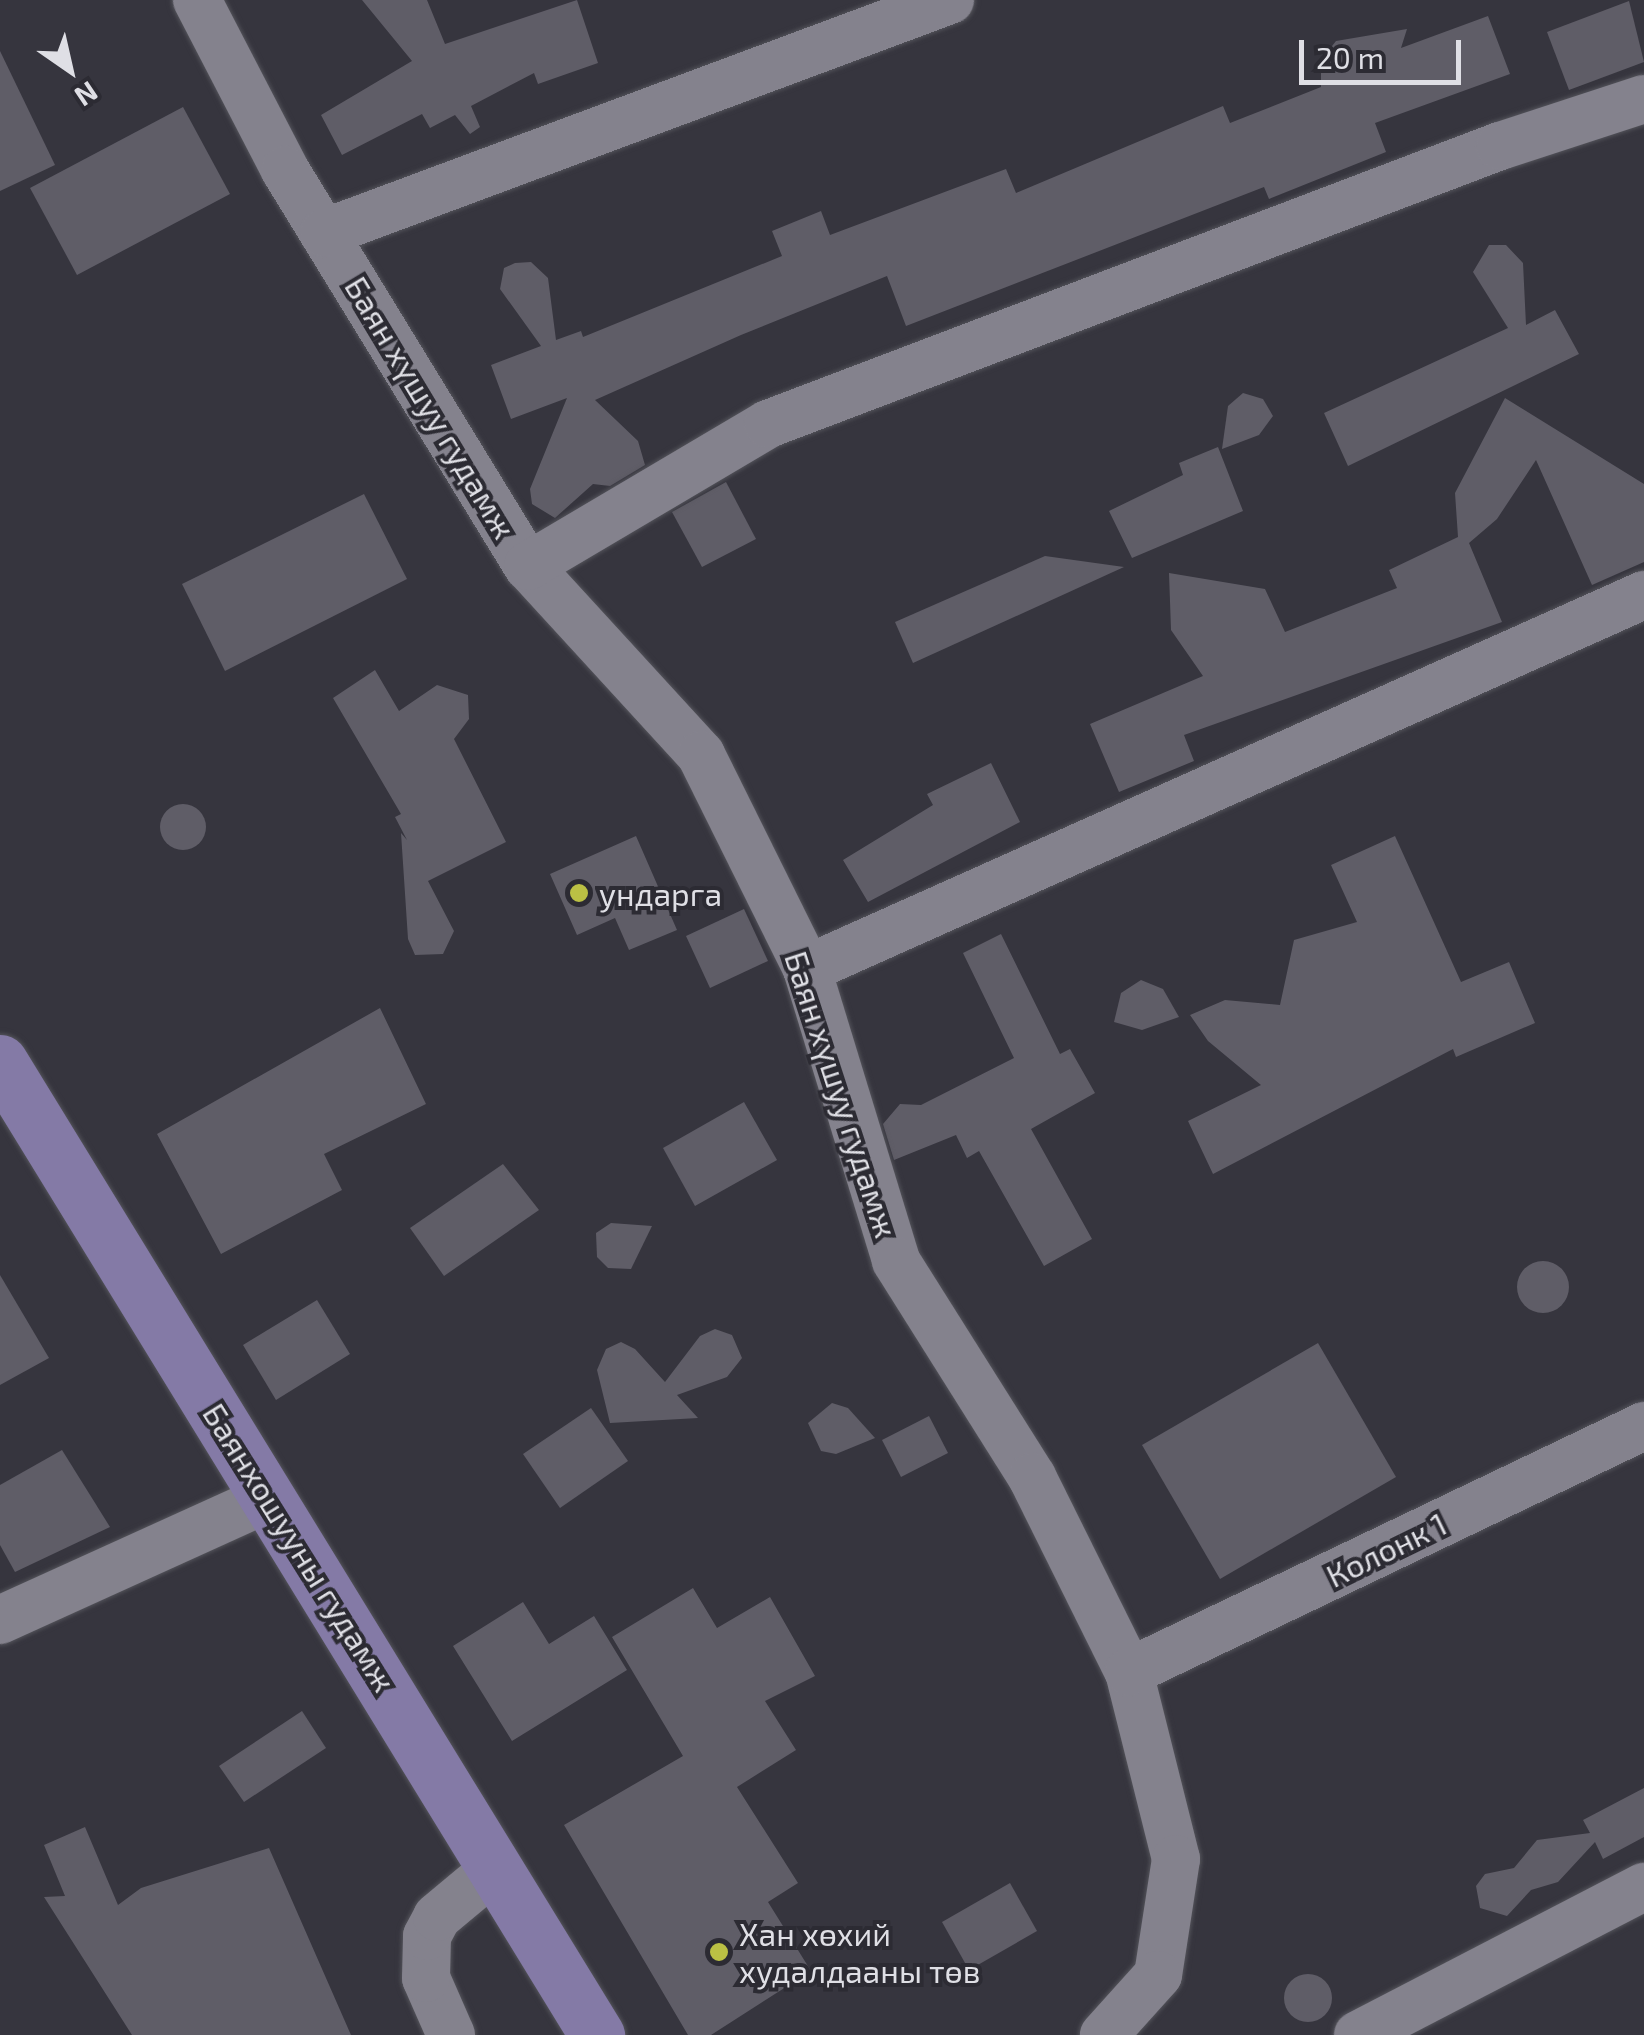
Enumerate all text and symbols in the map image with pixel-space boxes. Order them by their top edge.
north arrow [20,20,120,120]
scale bar [1304,20,1466,82]
text: 20 m [1316,39,1384,75]
text: N [69,75,105,115]
street label: Баян хүшуу гудамж [338,269,524,545]
place label: ундарга [599,874,722,912]
marker: ундарга [568,882,590,904]
street label: Баян хүшуу гудамж [778,946,906,1242]
street label: Баянхошууны гудамж [196,1396,404,1698]
street label: Колонк 1 [1320,1503,1452,1595]
place label: Хан хөхий худалдааны төв [739,1915,980,1990]
marker: Хан хөхий худалдааны төв [708,1941,730,1963]

